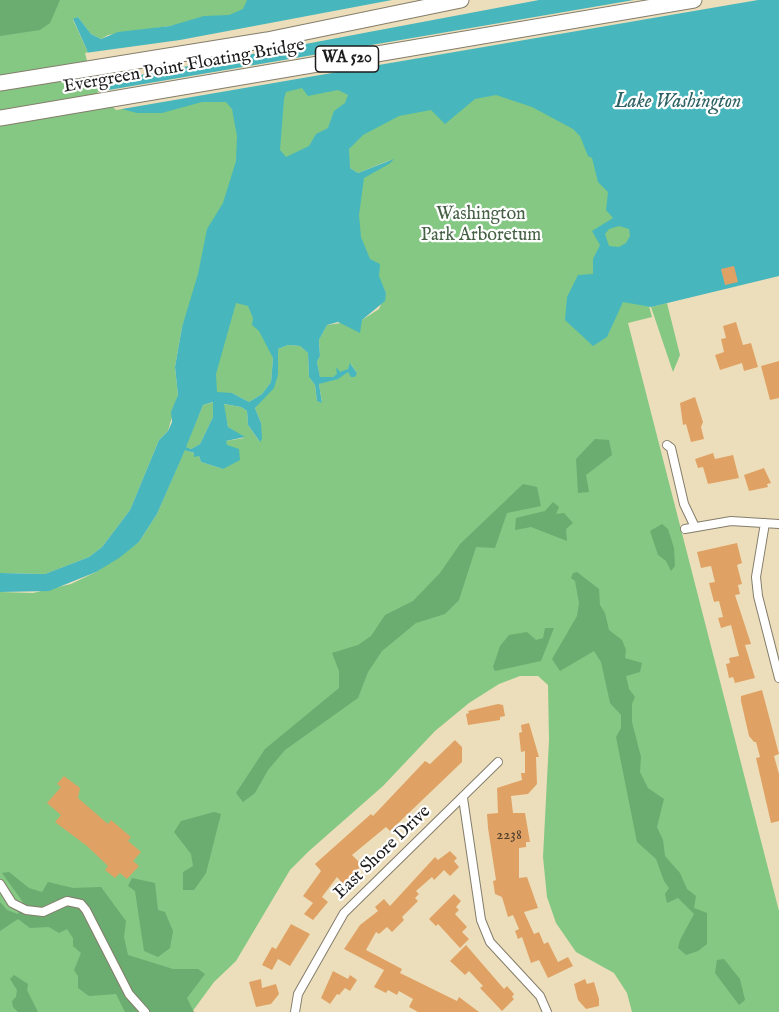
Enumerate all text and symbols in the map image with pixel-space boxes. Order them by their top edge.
street label: Evergreen Point Floating Bridge [62,35,306,99]
road number: WA 520 [316,46,378,72]
water label: Lake Washington [615,91,741,115]
park label: Washington Park Arboretum [421,204,541,246]
street label: East Shore Drive [330,802,436,904]
house number: 2238 [496,827,522,845]

